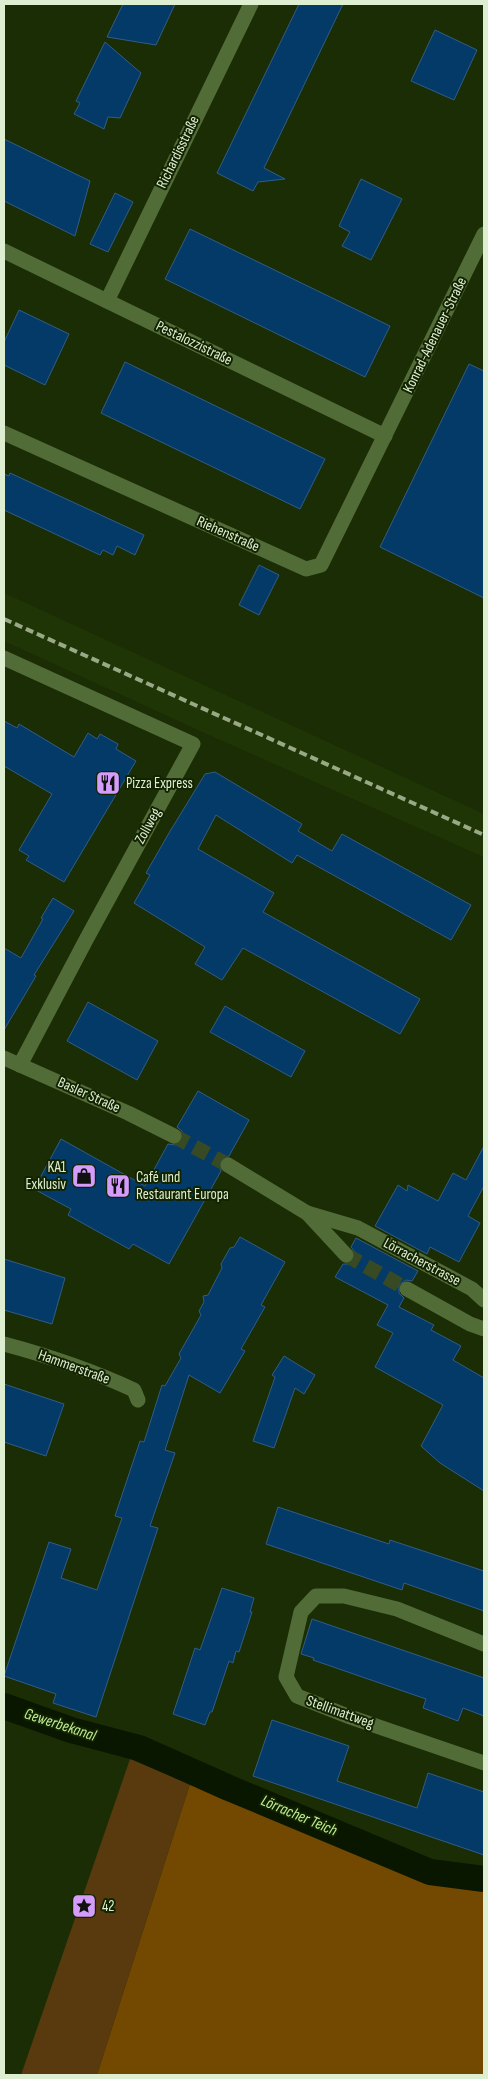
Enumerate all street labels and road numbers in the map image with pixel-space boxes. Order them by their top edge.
street label: Richardisstraße [152,113,204,191]
street label: Konrad-Adenauer-Straße [399,274,471,396]
street label: Pestalozzistraße [153,316,235,370]
street label: Riehenstraße [194,512,262,556]
street label: Zollweg [130,805,166,847]
street label: Basler Straße [55,1073,123,1117]
street label: Lörracherstrasse [380,1234,464,1290]
street label: Hammerstraße [36,1345,112,1389]
street label: Stellimattweg [304,1691,376,1733]

